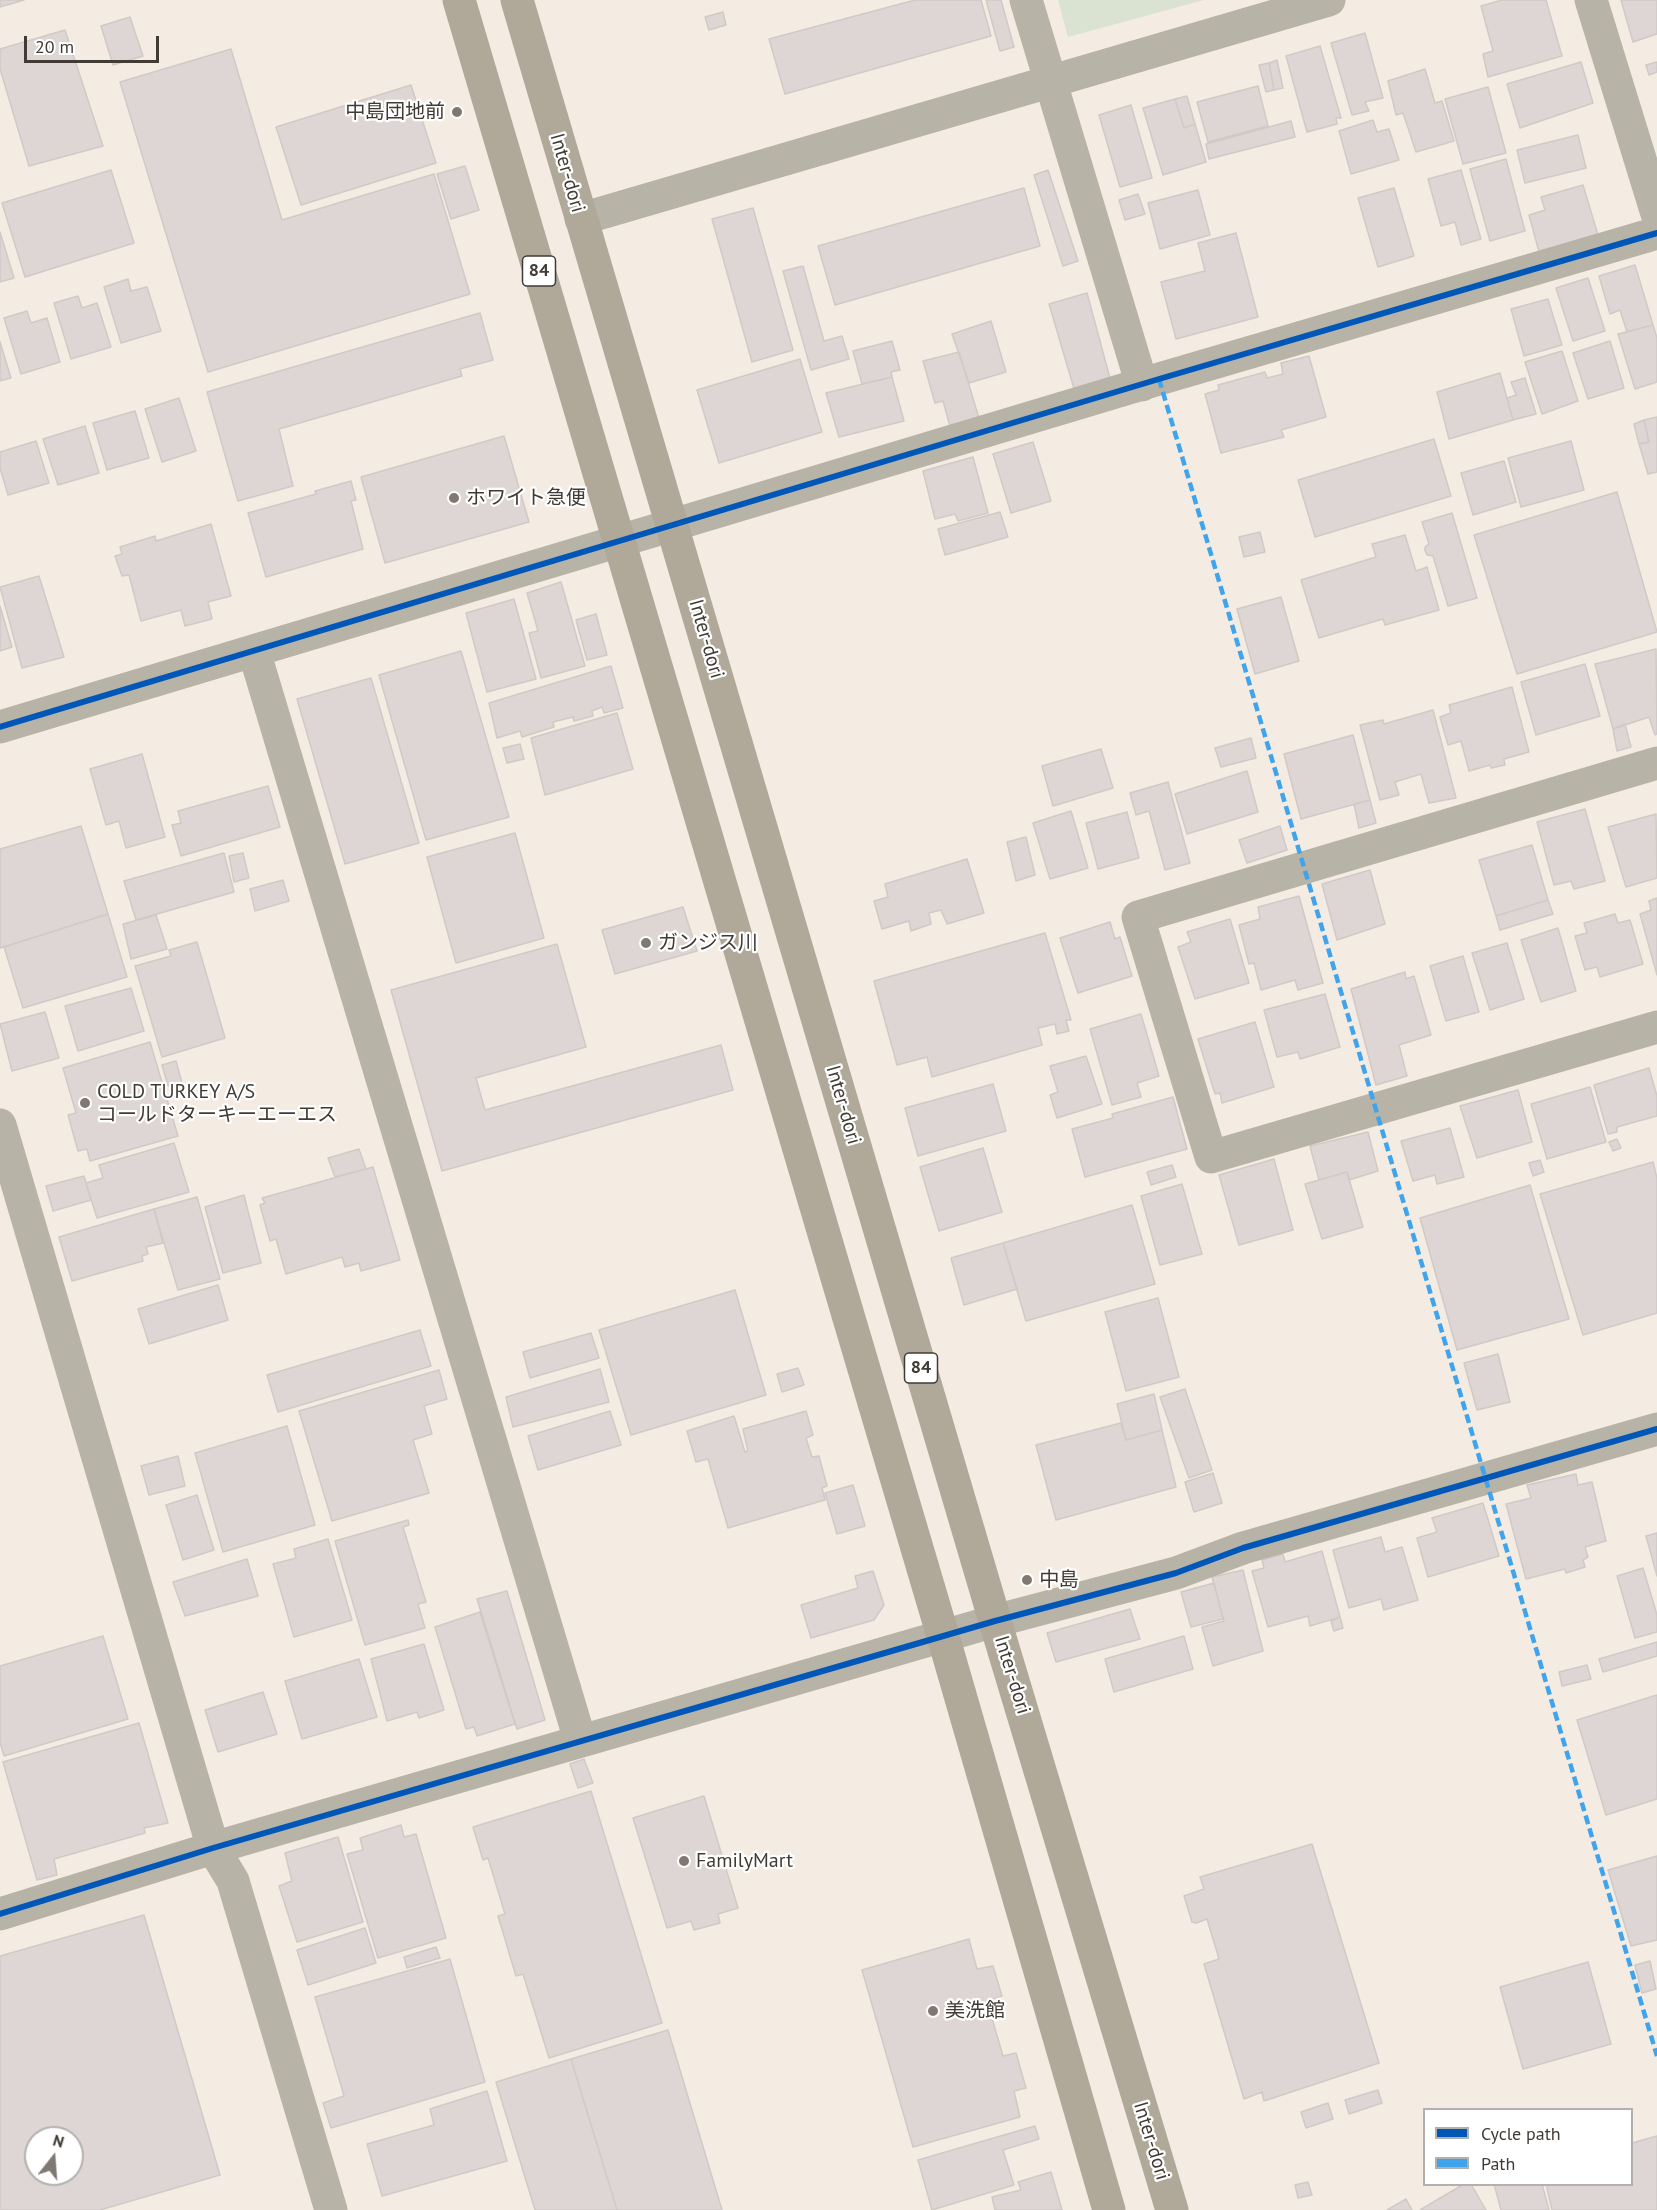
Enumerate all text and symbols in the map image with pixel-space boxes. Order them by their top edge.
scale bar [27,24,162,62]
text: 20 m [35,35,74,58]
place label: 中島団地前 [345,100,445,124]
marker: 中島団地前 [450,105,464,119]
street label: Inter-dori [544,131,590,215]
road number: 84 [522,256,556,286]
place label: ホワイト急便 [466,486,586,510]
marker: ホワイト急便 [447,491,461,505]
street label: Inter-dori [683,597,729,681]
place label: ガンジス川 [658,931,758,955]
marker: ガンジス川 [639,936,653,950]
street label: Inter-dori [820,1063,866,1147]
place label: COLD TURKEY A/S コールドターキーエーエス [97,1080,337,1127]
marker: COLD TURKEY A/S コールドターキーエーエス [78,1096,92,1110]
road number: 84 [904,1353,938,1383]
place label: 中島 [1039,1568,1079,1592]
marker: 中島 [1020,1573,1034,1587]
street label: Inter-dori [989,1633,1035,1717]
place label: FamilyMart [696,1849,793,1873]
marker: FamilyMart [677,1854,691,1868]
place label: 美洗館 [945,1999,1005,2023]
marker: 美洗館 [926,2004,940,2018]
street label: Inter-dori [1128,2099,1174,2183]
legend [1423,2108,1633,2186]
text: Cycle path [1481,2122,1561,2145]
north arrow [24,2126,84,2186]
text: N [51,2130,67,2152]
text: Path [1481,2152,1515,2175]

